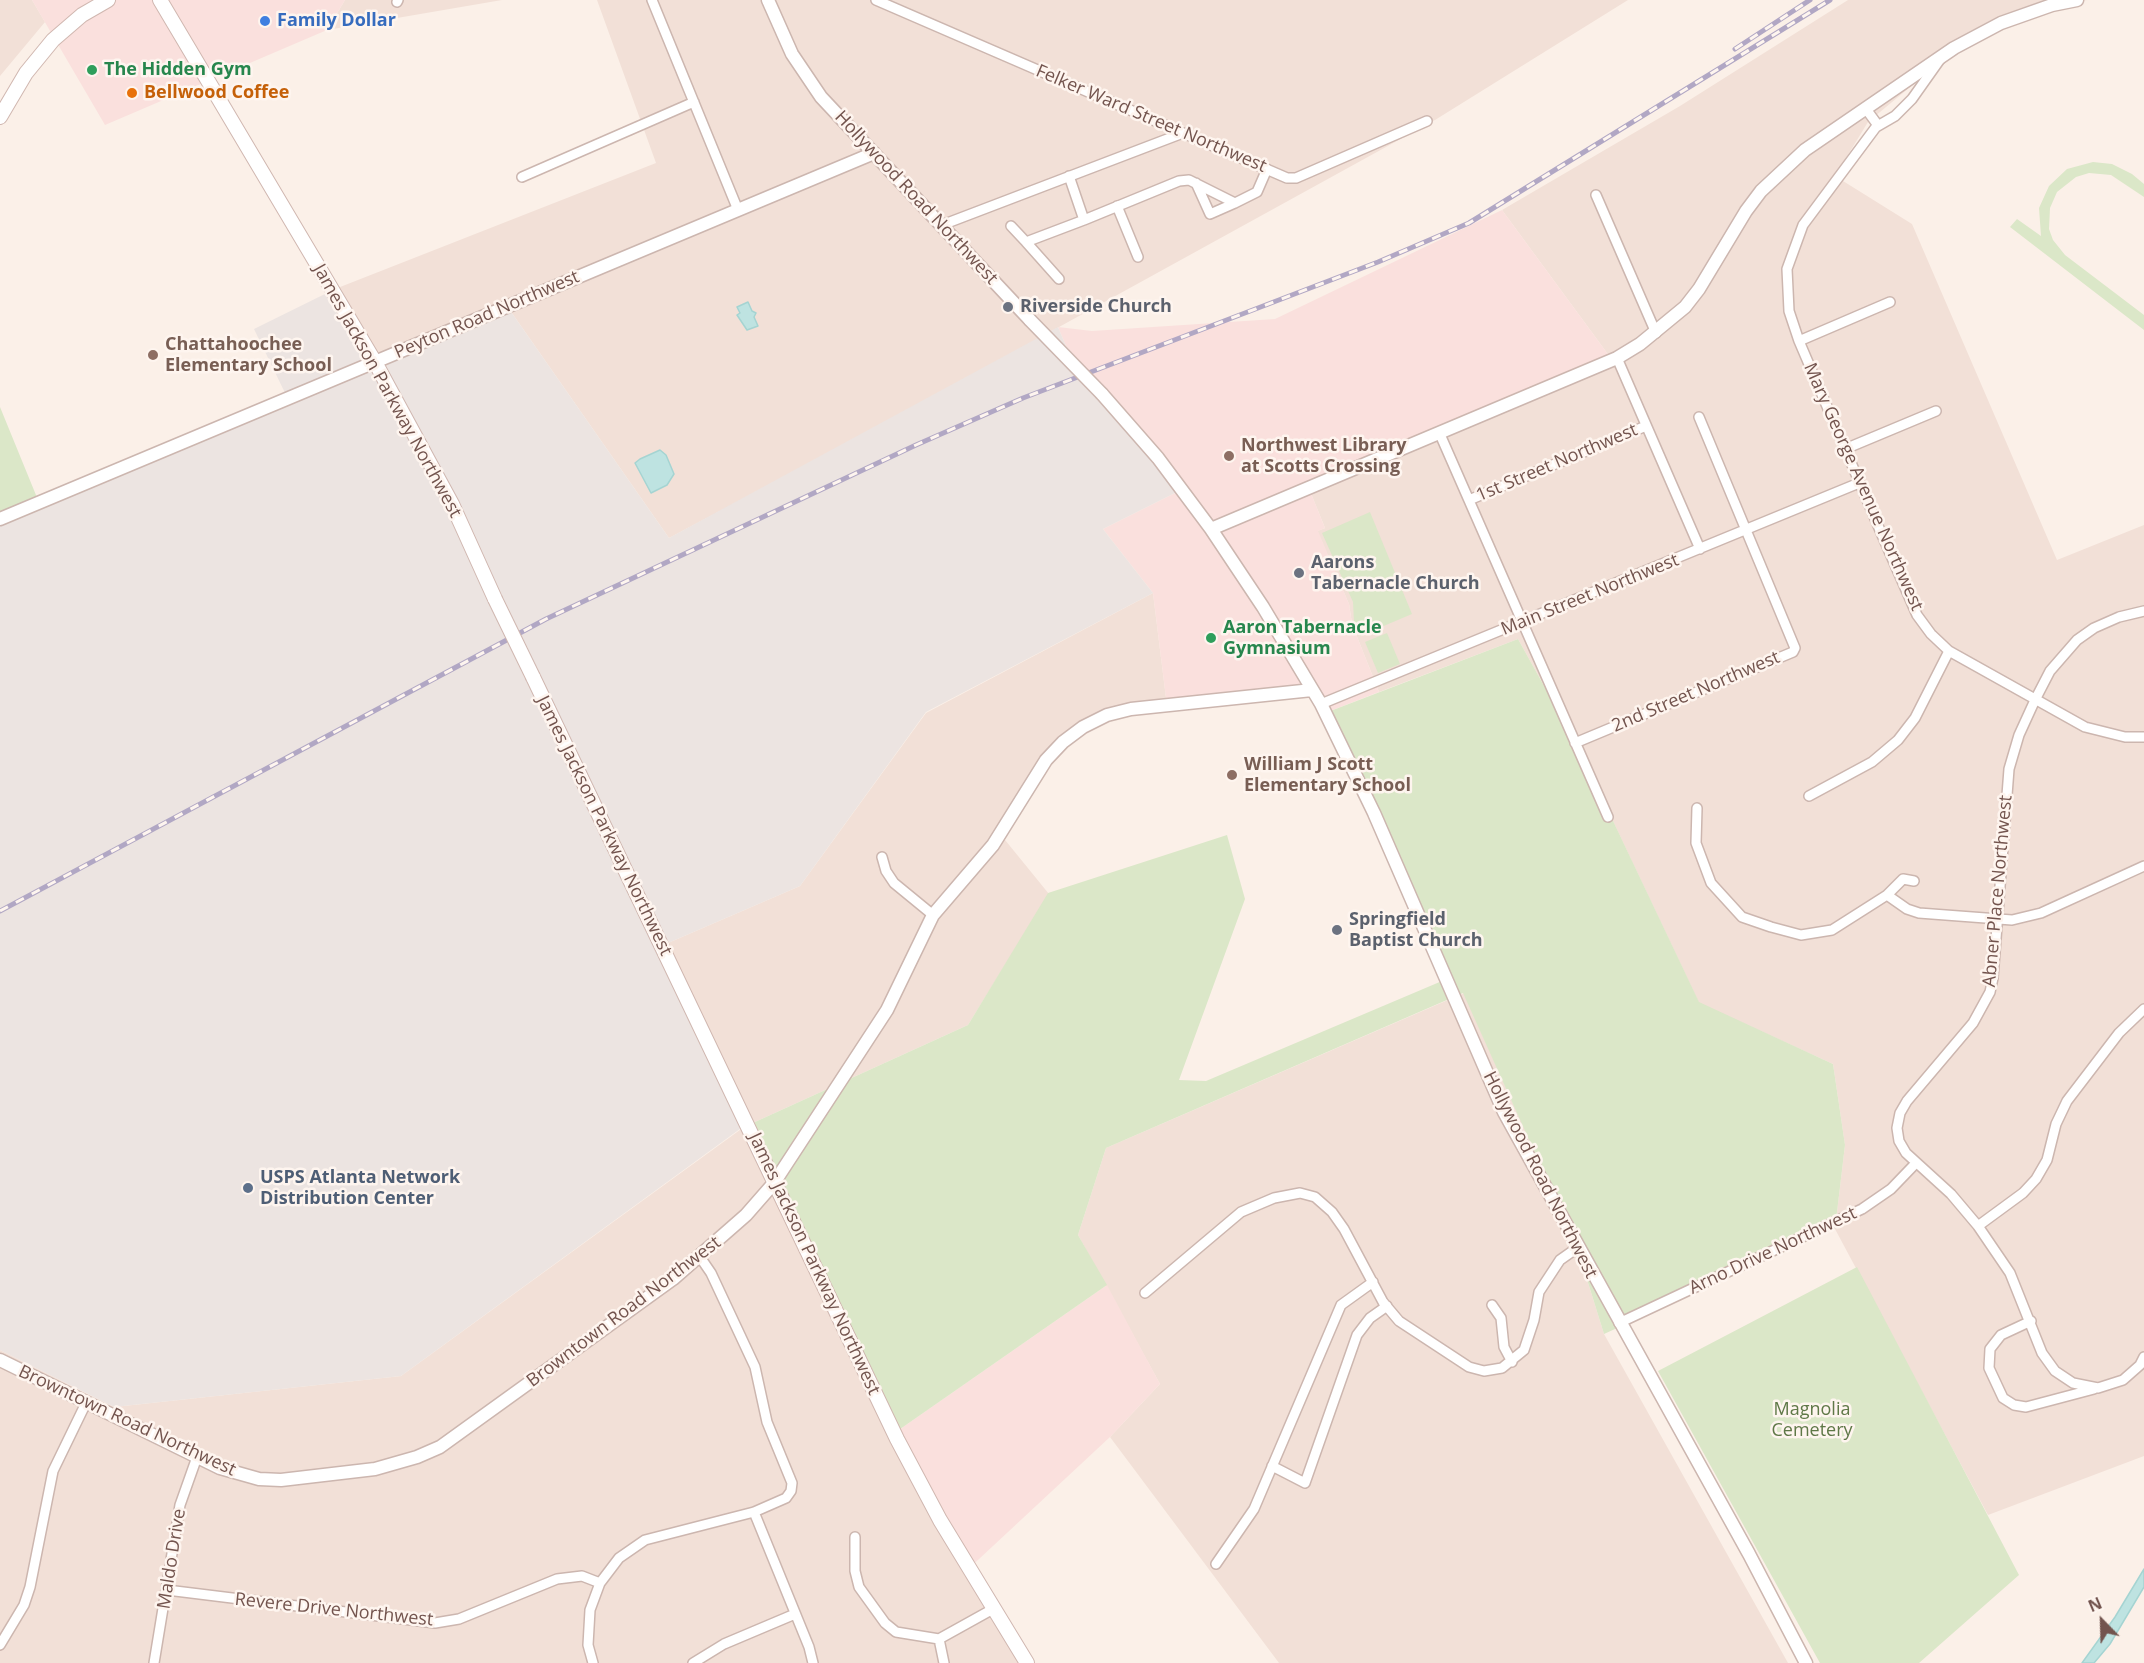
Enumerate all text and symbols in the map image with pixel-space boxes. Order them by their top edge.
place label: Family Dollar [277,10,396,32]
marker: Family Dollar [258,14,272,28]
place label: The Hidden Gym [104,59,252,81]
street label: Felker Ward Street Northwest [1032,61,1270,177]
marker: The Hidden Gym [85,63,99,77]
place label: Bellwood Coffee [144,82,289,104]
marker: Bellwood Coffee [125,86,139,100]
street label: Hollywood Road Northwest [830,107,1002,289]
street label: James Jackson Parkway Northwest [308,261,466,521]
street label: Peyton Road Northwest [391,266,583,364]
place label: Riverside Church [1020,296,1172,318]
marker: Riverside Church [1001,300,1015,314]
place label: Chattahoochee Elementary School [165,334,332,376]
marker: Chattahoochee Elementary School [146,348,160,362]
street label: Mary George Avenue Northwest [1798,360,1928,614]
street label: 1st Street Northwest [1473,419,1641,507]
place label: Northwest Library at Scotts Crossing [1241,435,1407,478]
marker: Northwest Library at Scotts Crossing [1222,449,1236,463]
street label: Main Street Northwest [1498,549,1682,641]
place label: Aarons Tabernacle Church [1311,552,1480,594]
marker: Aarons Tabernacle Church [1292,566,1306,580]
place label: Aaron Tabernacle Gymnasium [1223,617,1382,660]
marker: Aaron Tabernacle Gymnasium [1204,631,1218,645]
street label: 2nd Street Northwest [1609,647,1783,737]
street label: James Jackson Parkway Northwest [532,693,676,959]
place label: William J Scott Elementary School [1244,754,1411,796]
marker: William J Scott Elementary School [1225,768,1239,782]
street label: Abner Place Northwest [1979,794,2017,988]
place label: Springfield Baptist Church [1349,909,1482,952]
marker: Springfield Baptist Church [1330,923,1344,937]
street label: Hollywood Road Northwest [1478,1068,1602,1282]
street label: James Jackson Parkway Northwest [744,1130,884,1398]
place label: USPS Atlanta Network Distribution Center [260,1167,460,1210]
marker: USPS Atlanta Network Distribution Center [241,1181,255,1195]
street label: Arno Drive Northwest [1686,1203,1860,1299]
street label: Browntown Road Northwest [523,1232,725,1392]
street label: Browntown Road Northwest [15,1361,239,1481]
park label: Magnolia Cemetery [1771,1399,1853,1442]
street label: Maldo Drive [153,1507,191,1611]
street label: Revere Drive Northwest [234,1589,434,1631]
north arrow [2072,1591,2132,1651]
text: N [2085,1592,2105,1617]

